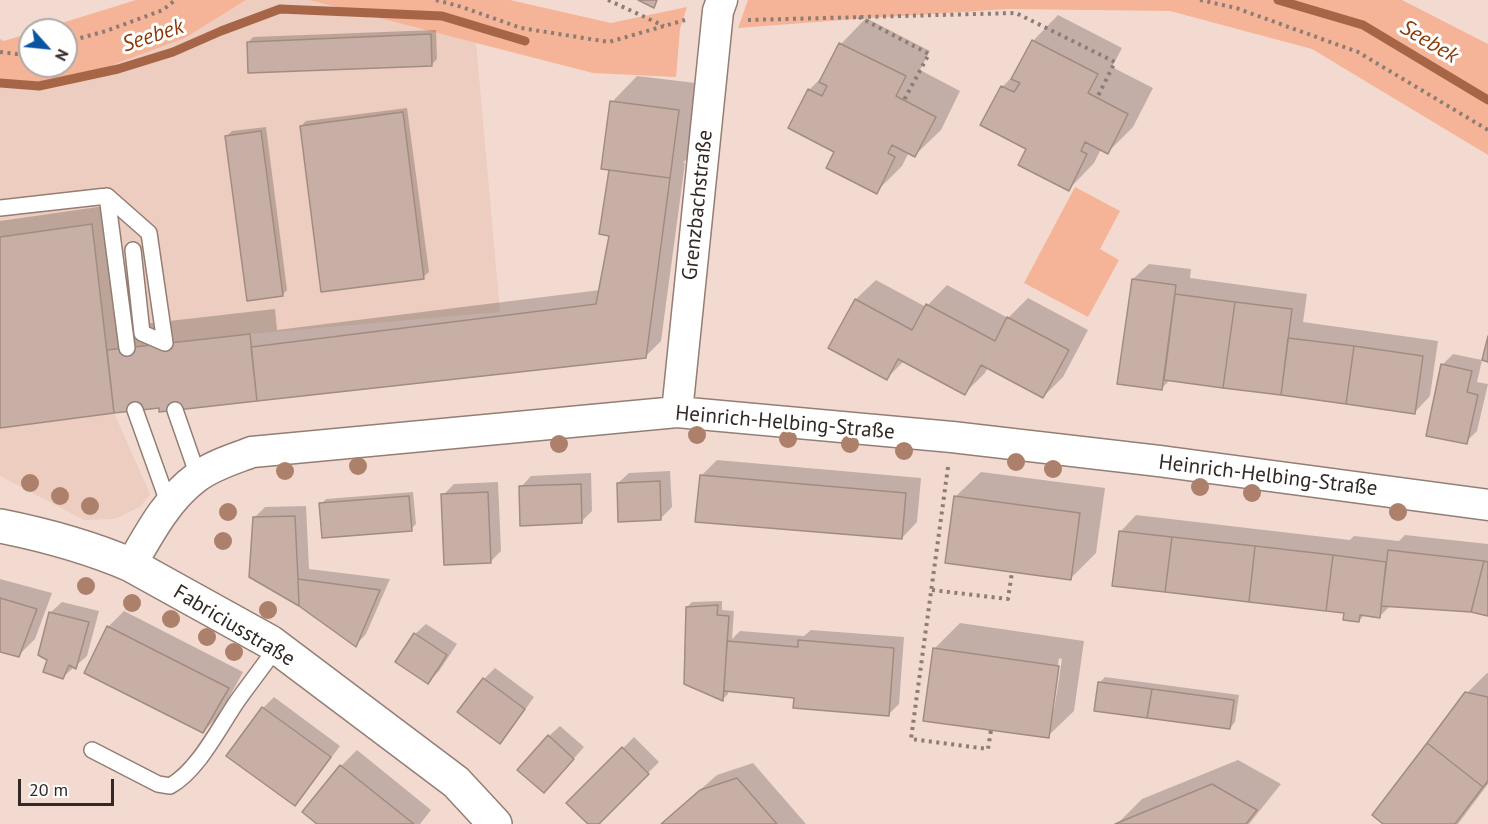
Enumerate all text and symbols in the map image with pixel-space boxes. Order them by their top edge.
water label: Seebek [119,14,187,58]
water label: Seebek [1395,14,1463,70]
north arrow [18,18,78,78]
text: N [51,46,74,64]
street label: Grenzbachstraße [678,129,718,281]
street label: Heinrich-Helbing-Straße [674,401,896,445]
street label: Heinrich-Helbing-Straße [1157,450,1379,502]
street label: Fabriciusstraße [169,580,299,672]
scale bar [21,767,117,805]
text: 20 m [29,778,68,801]

